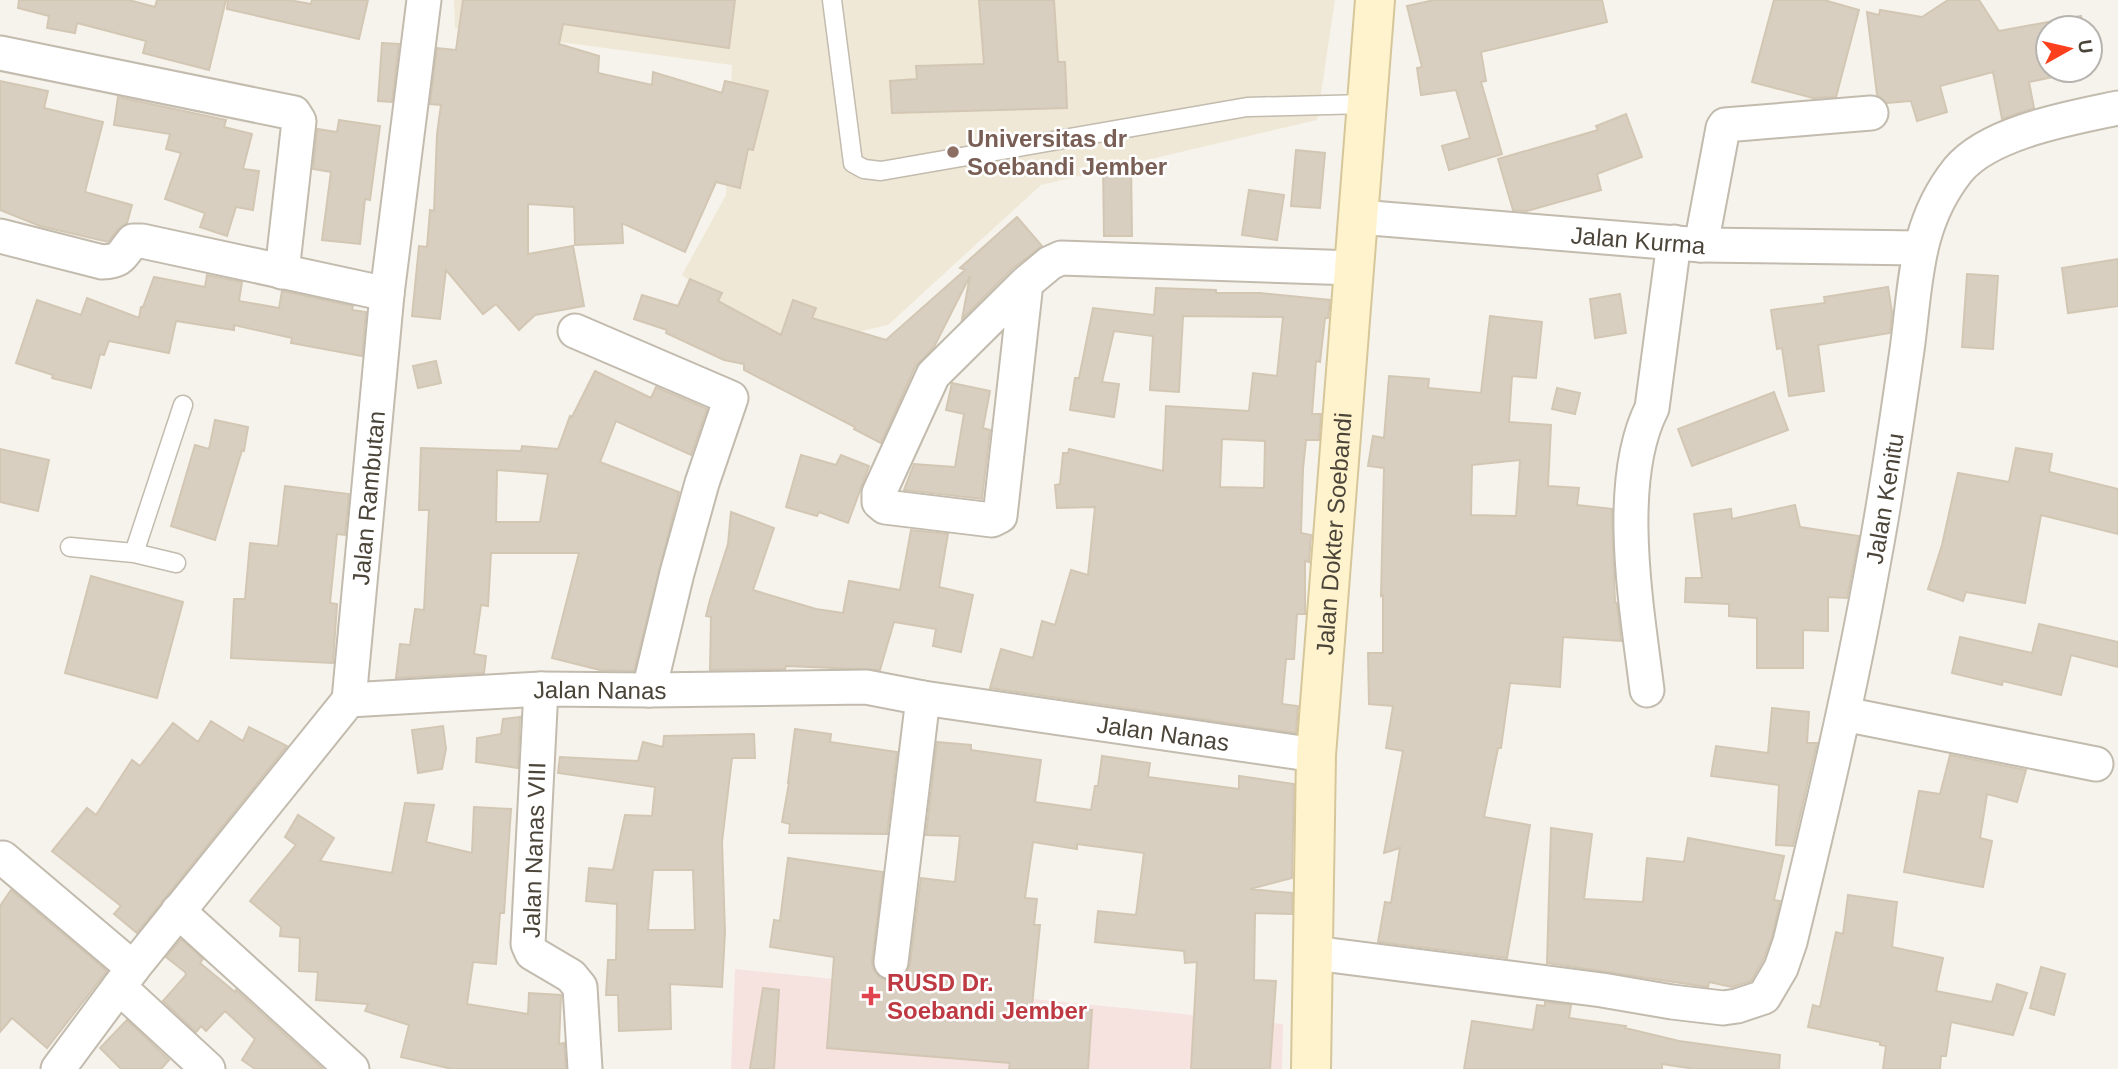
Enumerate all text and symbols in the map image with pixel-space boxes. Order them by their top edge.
north arrow [2034,14,2104,84]
text: U [2074,38,2097,55]
place label: Universitas dr Soebandi Jember [967,125,1167,180]
marker: Universitas dr Soebandi Jember [945,144,961,160]
street label: Jalan Kurma [1570,221,1707,259]
street label: Jalan Rambutan [346,410,390,586]
street label: Jalan Dokter Soebandi [1310,412,1356,656]
street label: Jalan Kenitu [1860,431,1908,566]
street label: Jalan Nanas [532,675,667,704]
street label: Jalan Nanas [1095,710,1231,756]
street label: Jalan Nanas VIII [517,762,551,938]
place label: RUSD Dr. Soebandi Jember [887,969,1087,1024]
marker: RUSD Dr. Soebandi Jember [861,986,881,1006]

